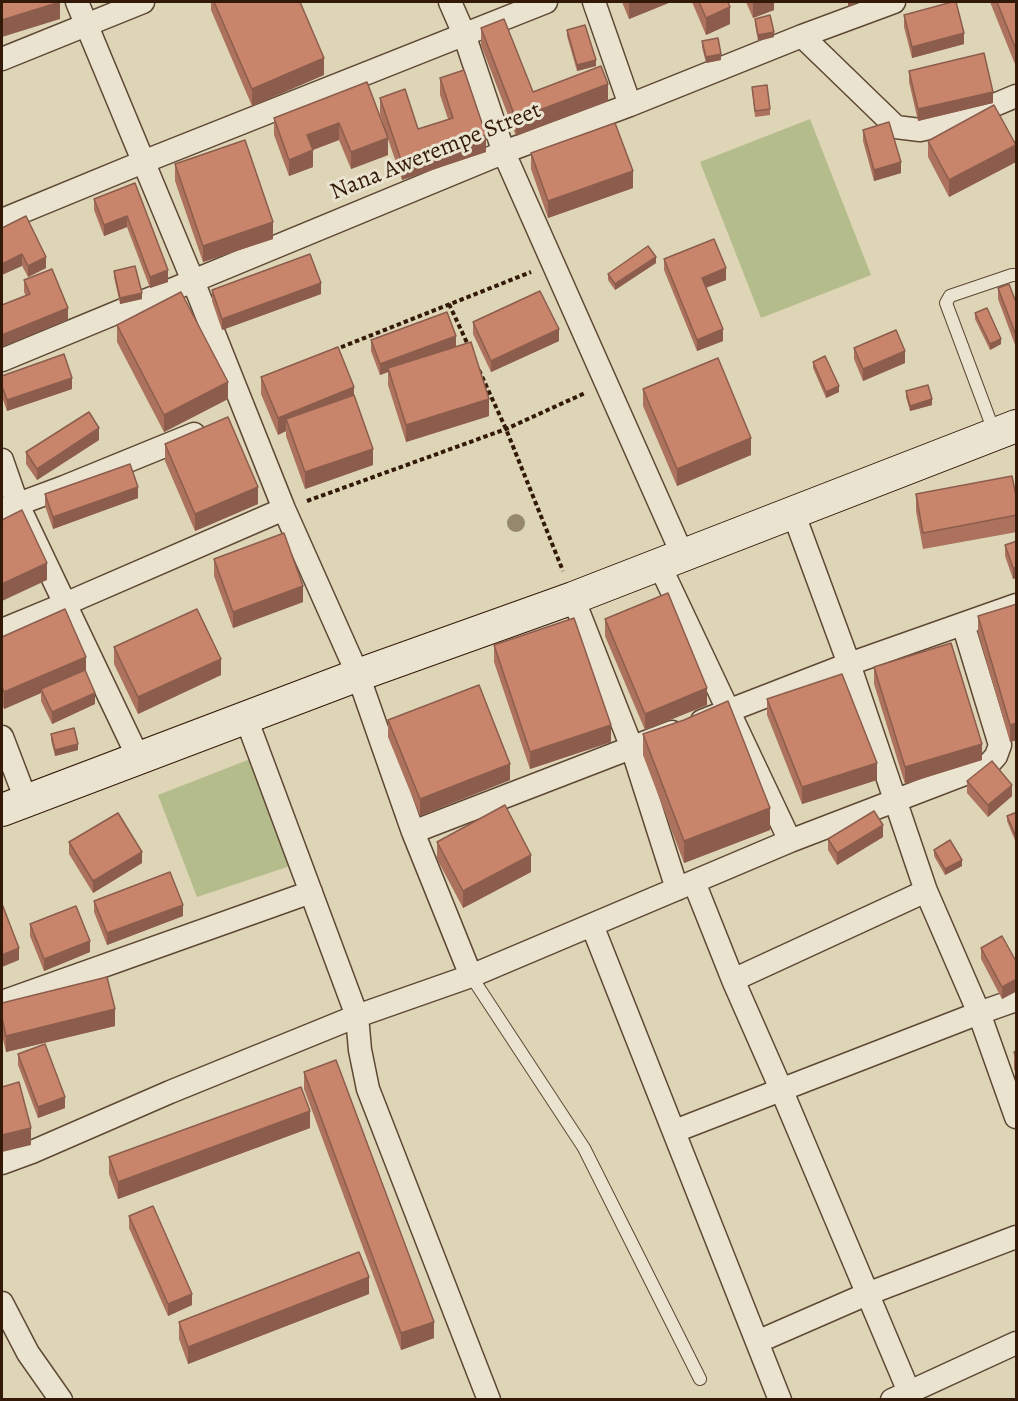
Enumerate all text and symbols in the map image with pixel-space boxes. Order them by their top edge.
street label: Nana Awerempe Street [326,97,546,207]

